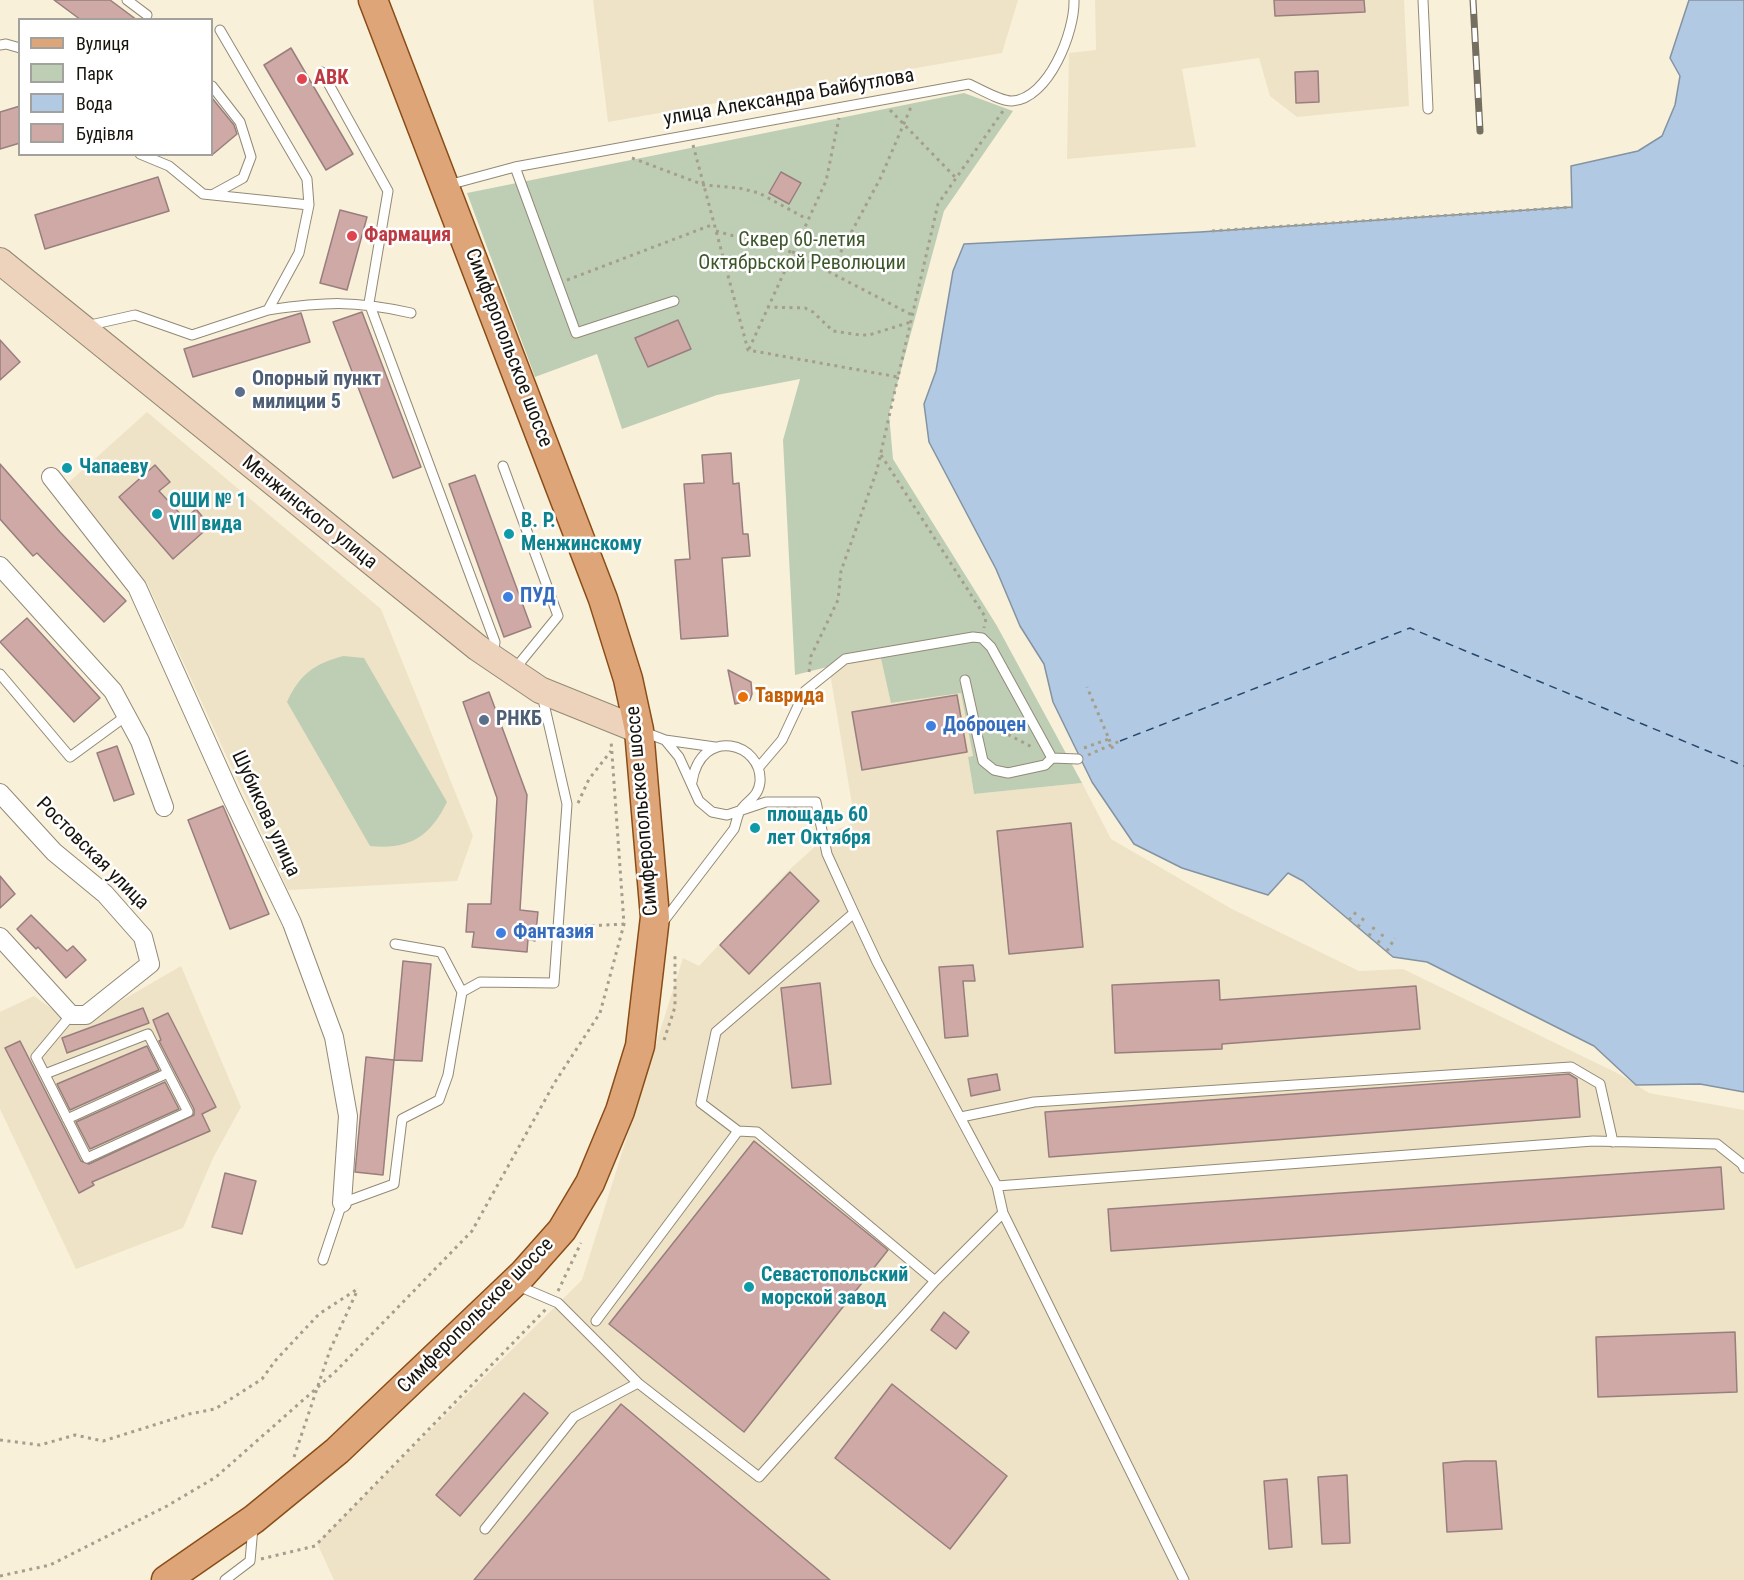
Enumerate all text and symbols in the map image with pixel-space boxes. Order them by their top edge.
legend [18,18,213,156]
text: Вулиця [76,33,130,54]
text: Парк [76,63,113,84]
street label: улица Александра Байбутлова [662,64,916,132]
place label: АВК [314,67,348,91]
marker: АВК [295,72,309,86]
text: Вода [76,93,113,114]
text: Будівля [76,123,134,144]
place label: Фармация [364,224,451,248]
marker: Фармация [345,229,359,243]
park label: Сквер 60-летия Октябрьской Революции [698,229,906,276]
street label: Симферопольское шоссе [459,245,557,451]
place label: Опорный пункт милиции 5 [252,368,381,415]
marker: Опорный пункт милиции 5 [233,385,247,399]
street label: Менжинского улица [236,451,382,575]
place label: Чапаеву [79,456,148,480]
marker: Чапаеву [60,461,74,475]
place label: ОШИ № 1 VIII вида [169,490,247,537]
marker: ОШИ № 1 VIII вида [150,507,164,521]
place label: В. Р. Менжинскому [521,510,642,557]
marker: В. Р. Менжинскому [502,527,516,541]
place label: ПУД [520,585,556,609]
marker: ПУД [501,590,515,604]
place label: Таврида [755,685,824,709]
marker: Таврида [736,690,750,704]
street label: Симферопольское шоссе [622,705,664,917]
place label: РНКБ [496,708,542,732]
marker: РНКБ [477,713,491,727]
place label: Доброцен [943,714,1026,738]
marker: Доброцен [924,719,938,733]
street label: Шубикова улица [225,747,305,881]
street label: Ростовская улица [31,793,153,915]
place label: площадь 60 лет Октября [767,804,871,851]
marker: площадь 60 лет Октября [748,821,762,835]
place label: Фантазия [513,921,594,945]
marker: Фантазия [494,926,508,940]
street label: Симферопольское шоссе [393,1233,559,1399]
place label: Севастопольский морской завод [761,1264,908,1311]
marker: Севастопольский морской завод [742,1280,756,1294]

